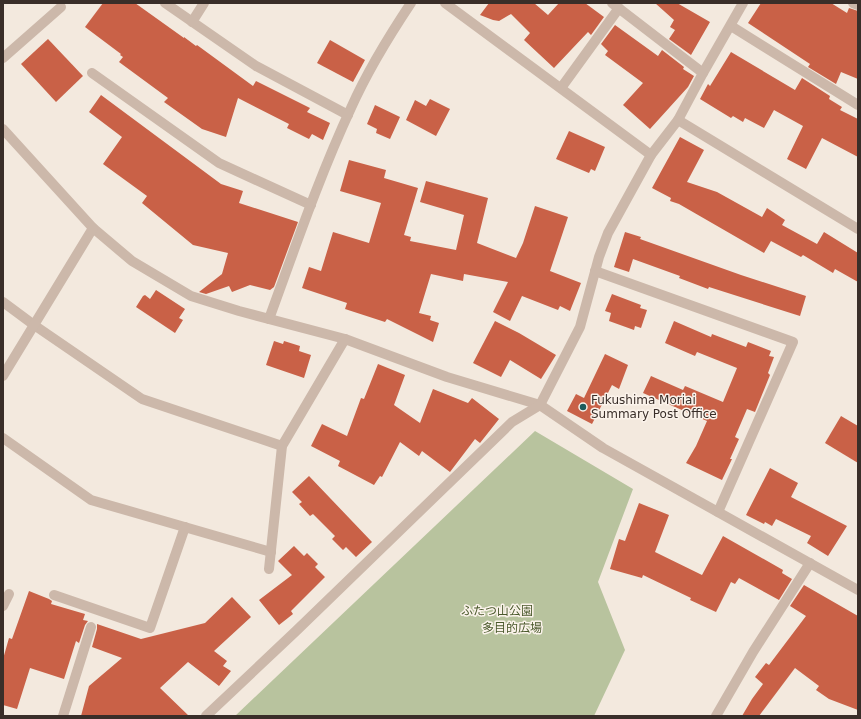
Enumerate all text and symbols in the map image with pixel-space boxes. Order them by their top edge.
place label: Fukushima Moriai Summary Post Office [591,393,717,421]
marker: Fukushima Moriai Summary Post Office [578,402,588,412]
park label: ふたつ山公園 [461,604,533,618]
park label: 多目的広場 [482,621,542,635]

